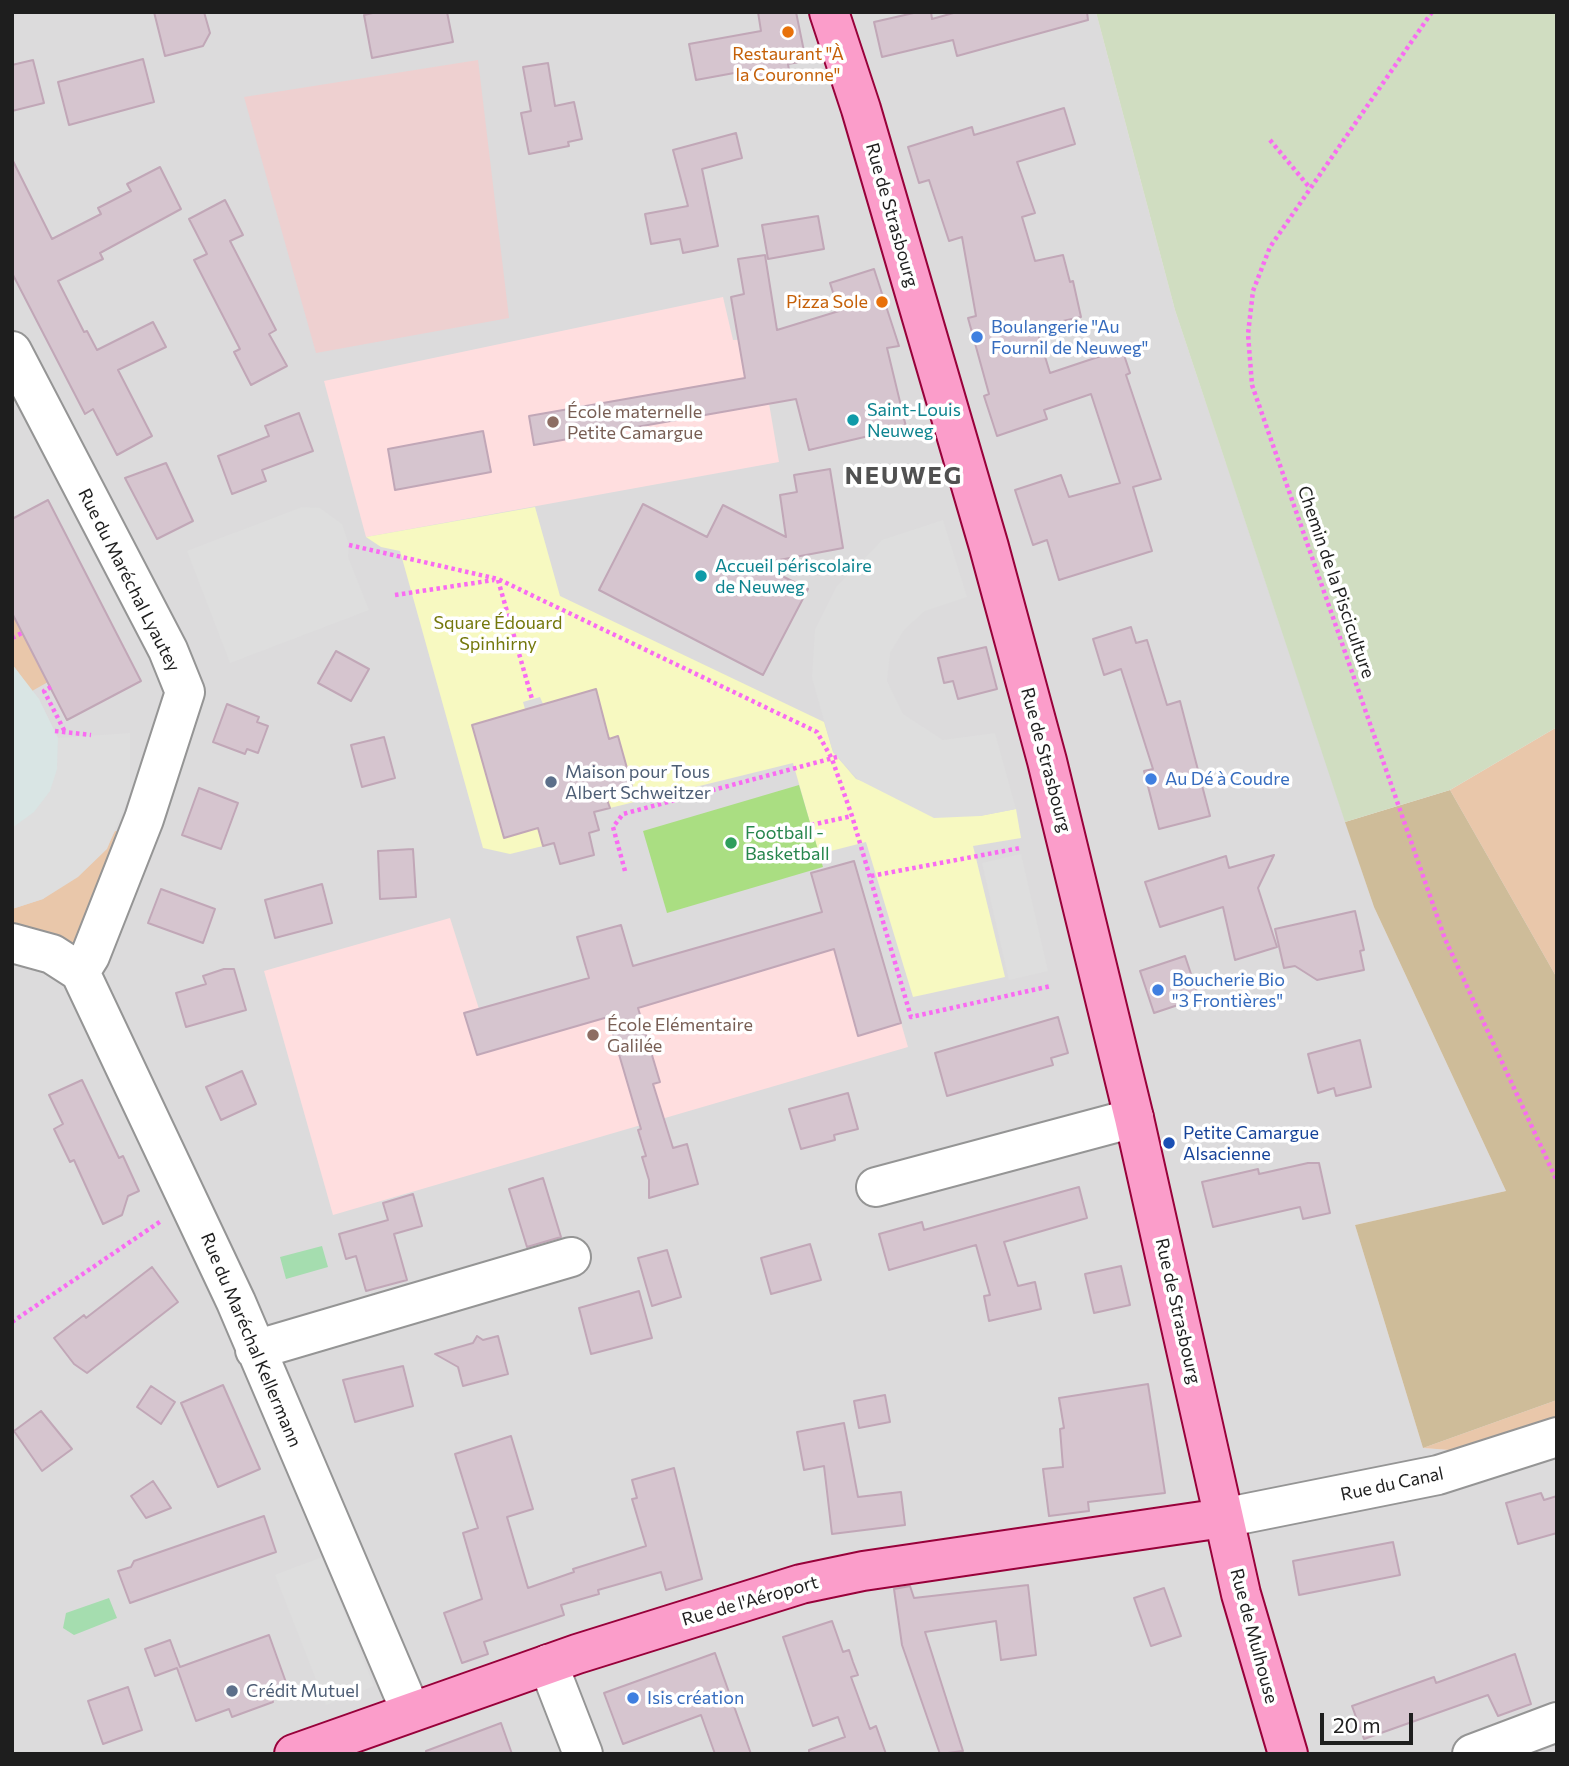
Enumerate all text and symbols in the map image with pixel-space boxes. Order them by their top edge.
marker: Restaurant "À la Couronne" [780,24,796,40]
place label: Restaurant "À la Couronne" [732,43,844,86]
street label: Rue de Strasbourg [861,140,923,290]
place label: Pizza Sole [786,291,868,313]
marker: Pizza Sole [874,294,890,310]
place label: Boulangerie "Au Fournil de Neuweg" [991,316,1148,358]
marker: Boulangerie "Au Fournil de Neuweg" [969,329,985,345]
place label: Saint-Louis Neuweg [867,399,961,442]
place label: École maternelle Petite Camargue [567,401,703,444]
marker: Saint-Louis Neuweg [845,412,861,428]
marker: École maternelle Petite Camargue [545,414,561,430]
district label: NEUWEG [845,462,963,490]
street label: Chemin de la Pisciculture [1293,483,1379,681]
street label: Rue du Maréchal Lyautey [73,485,185,675]
place label: Accueil périscolaire de Neuweg [715,555,872,598]
marker: Accueil périscolaire de Neuweg [693,568,709,584]
park label: Square Édouard Spinhirny [434,612,562,654]
street label: Rue de Strasbourg [1016,685,1076,835]
place label: Maison pour Tous Albert Schweitzer [565,761,711,804]
place label: Au Dé à Coudre [1165,768,1290,790]
marker: Au Dé à Coudre [1143,771,1159,787]
marker: Maison pour Tous Albert Schweitzer [543,774,559,790]
place label: Football - Basketball [745,822,830,864]
marker: Football - Basketball [723,835,739,851]
place label: Boucherie Bio "3 Frontières" [1172,969,1285,1012]
marker: Boucherie Bio "3 Frontières" [1150,982,1166,998]
place label: École Elémentaire Galilée [607,1014,753,1056]
marker: École Elémentaire Galilée [585,1027,601,1043]
place label: Petite Camargue Alsacienne [1183,1122,1319,1164]
marker: Petite Camargue Alsacienne [1161,1135,1177,1151]
street label: Rue du Maréchal Kellermann [196,1230,306,1450]
street label: Rue de Strasbourg [1151,1236,1205,1386]
street label: Rue du Canal [1338,1463,1446,1505]
street label: Rue de Mulhouse [1226,1566,1282,1706]
street label: Rue de l'Aéroport [679,1571,821,1631]
place label: Crédit Mutuel [246,1680,359,1702]
marker: Crédit Mutuel [224,1683,240,1699]
place label: Isis création [647,1687,744,1709]
marker: Isis création [625,1690,641,1706]
scale bar [1324,1700,1417,1744]
text: 20 m [1333,1712,1381,1737]

